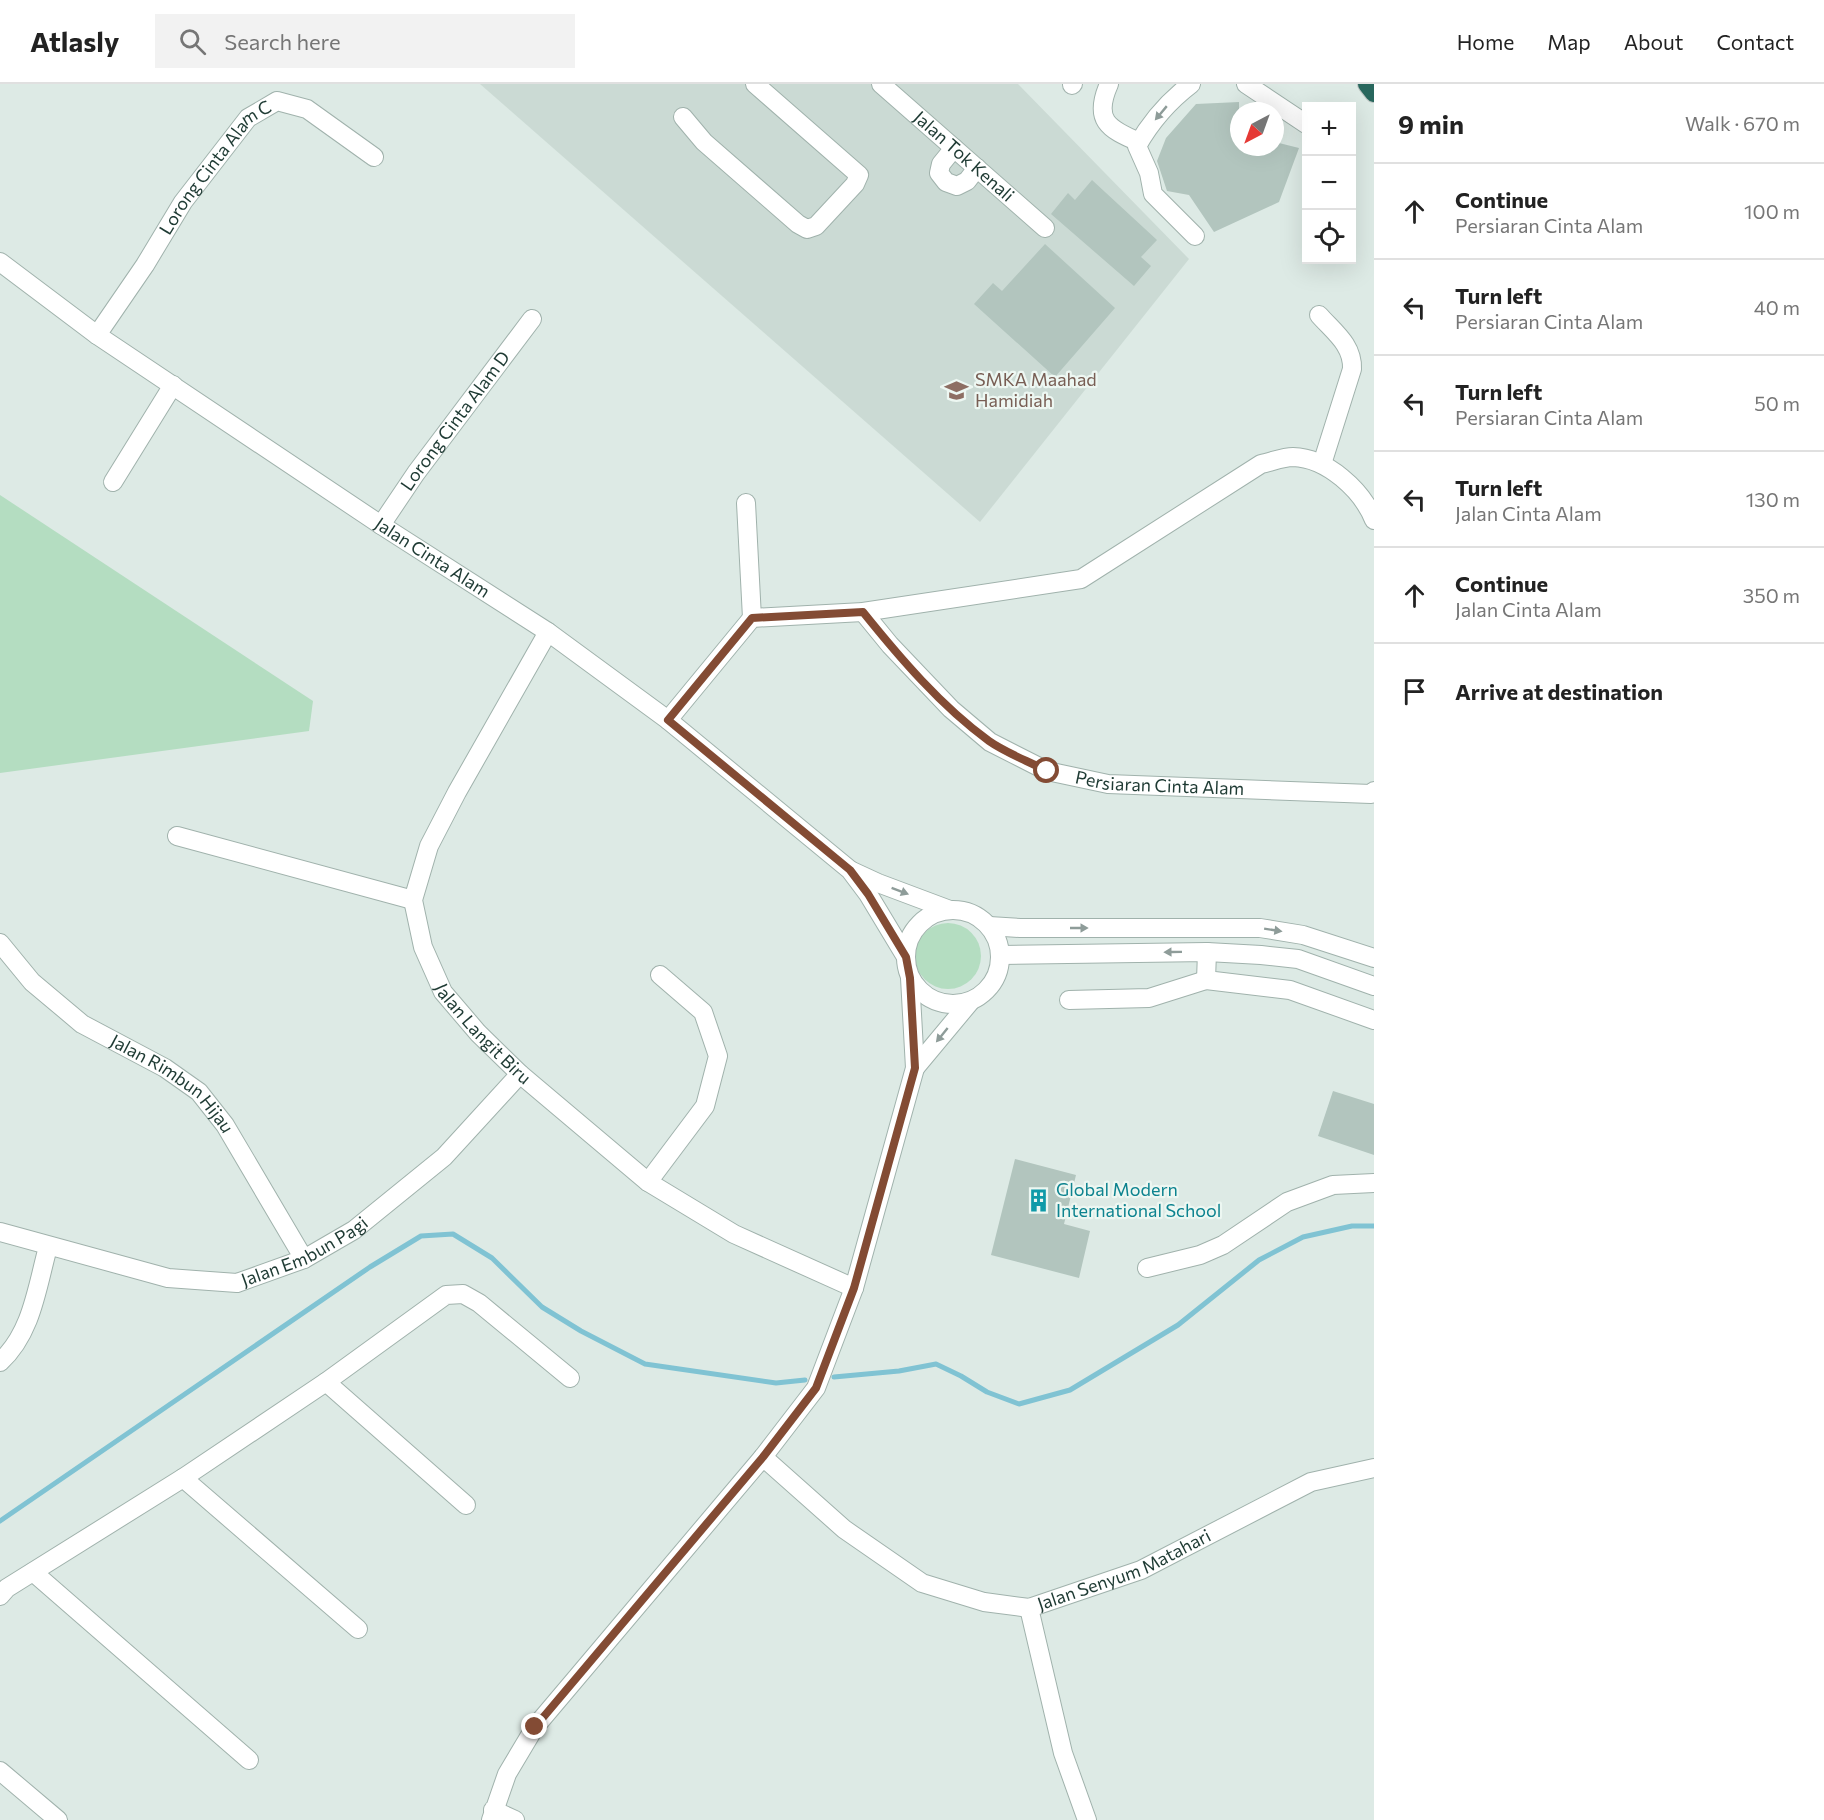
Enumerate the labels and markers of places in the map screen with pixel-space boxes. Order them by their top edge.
place label: SMKA Maahad Hamidiah [975,368,1097,411]
school or university icon: SMKA Maahad Hamidiah [944,377,970,403]
place label: Global Modern International School [1056,1178,1221,1221]
building icon: Global Modern International School [1025,1187,1051,1213]

